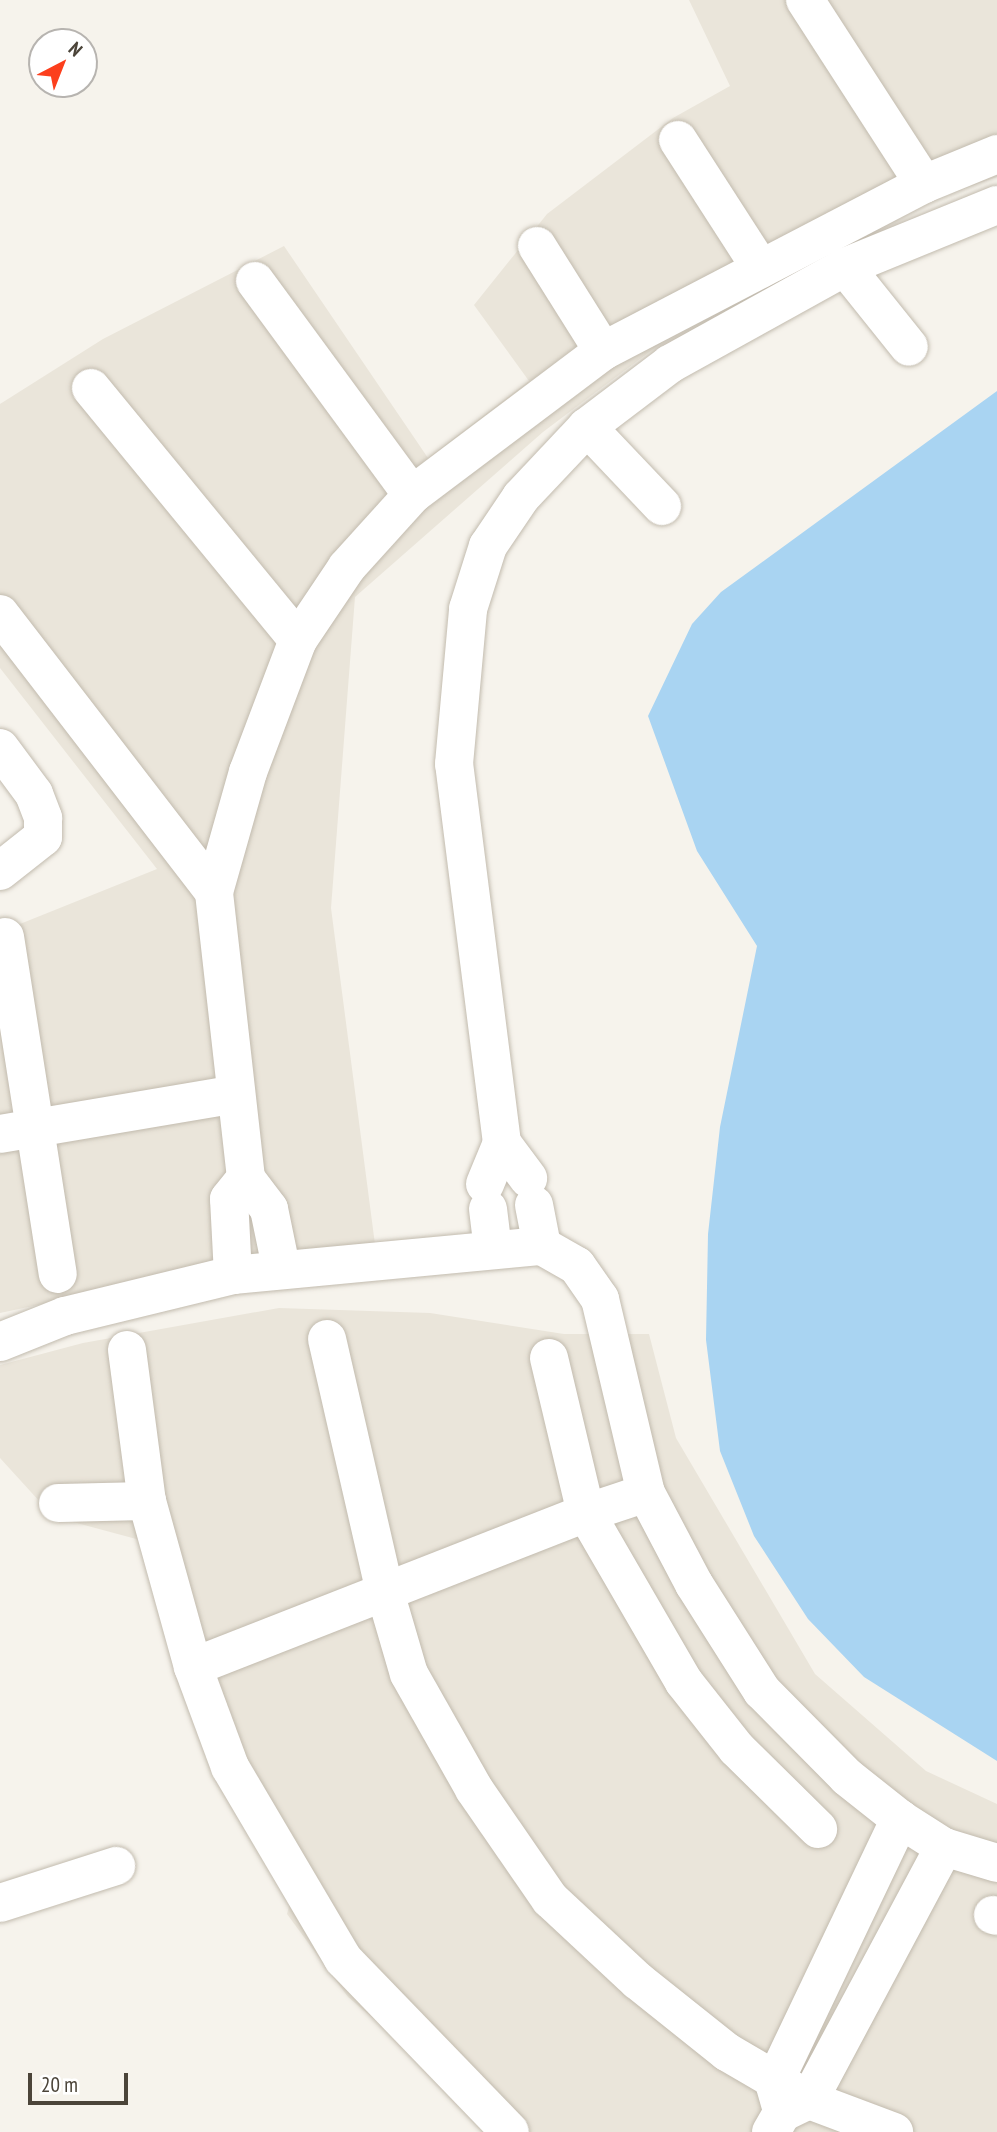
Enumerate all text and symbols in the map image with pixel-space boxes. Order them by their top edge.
north arrow [28,28,98,98]
text: N [64,37,88,61]
scale bar [32,2058,131,2102]
text: 20 m [41,2071,78,2098]

